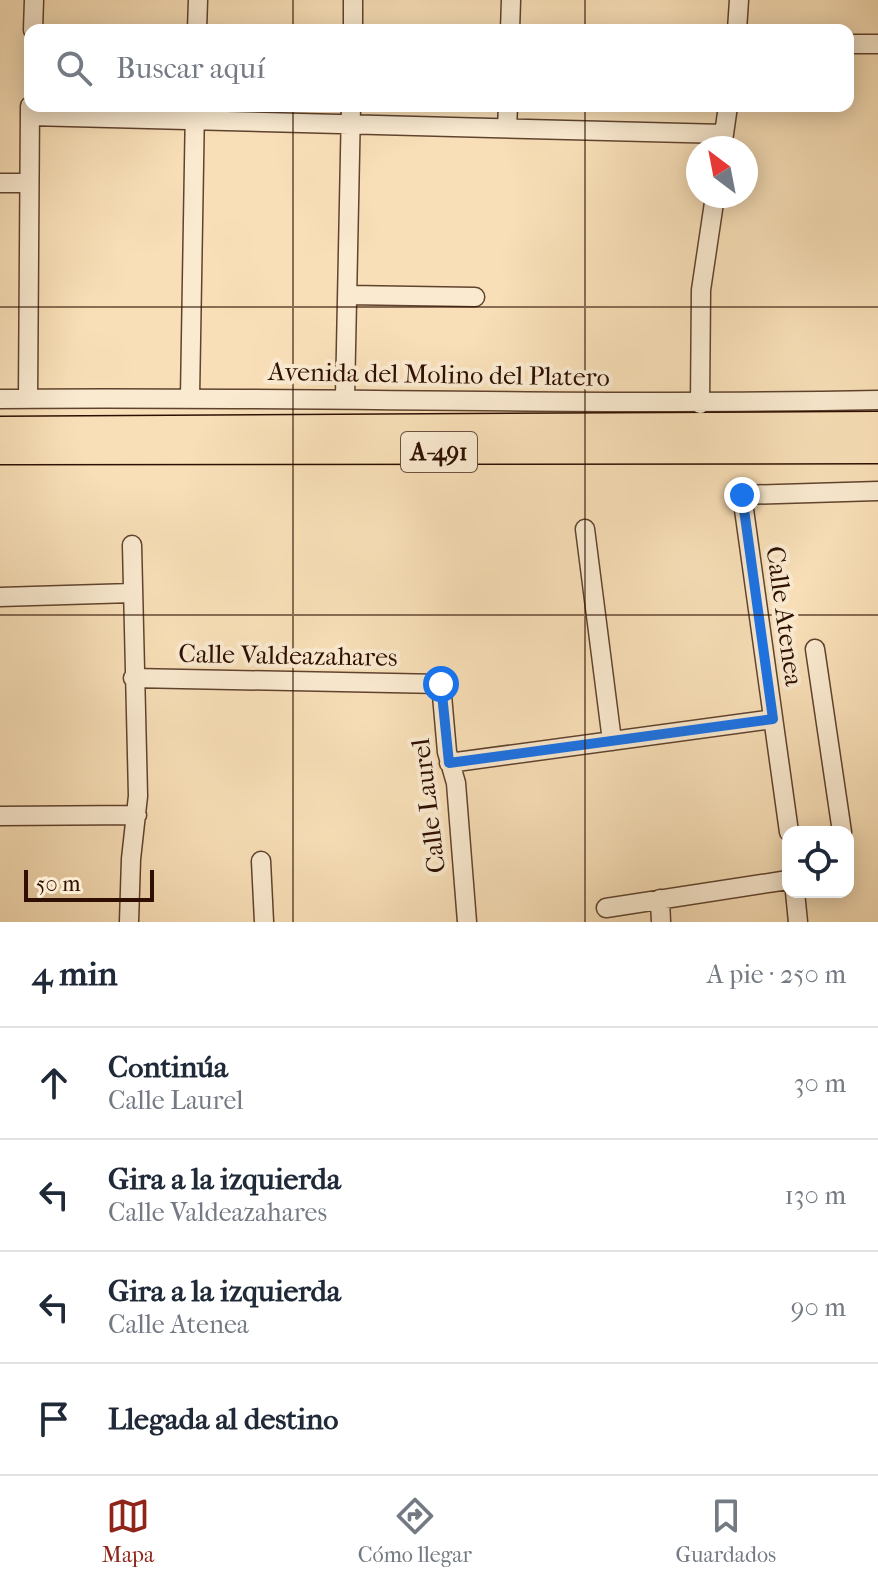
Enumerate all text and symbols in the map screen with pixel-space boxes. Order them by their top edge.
search box [24,24,854,112]
icon: search [52,46,96,90]
text: Buscar aquí [116,51,265,86]
north arrow [686,136,758,208]
street label: Avenida del Molino del Platero [267,356,610,393]
road number: A-491 [401,432,477,472]
route end [724,477,760,513]
street label: Calle Atenea [759,544,810,689]
street label: Calle Valdeazahares [178,638,398,673]
route start [423,666,459,702]
street label: Calle Laurel [405,737,452,875]
map controls [782,826,854,898]
button: locate [782,826,854,898]
scale bar [24,866,154,902]
text: 50 m [36,871,81,897]
text: 4 min [32,954,117,994]
text: A pie · 250 m [707,959,846,990]
text: Continúa [108,1050,228,1085]
icon: ahead [32,1061,76,1105]
text: 30 m [794,1068,846,1099]
text: Calle Laurel [108,1085,243,1116]
text: Gira a la izquierda [108,1162,341,1197]
icon: left [32,1173,76,1217]
text: 130 m [785,1180,846,1211]
text: Calle Valdeazahares [108,1197,327,1228]
text: Gira a la izquierda [108,1274,341,1309]
icon: left [32,1285,76,1329]
text: 90 m [791,1292,846,1323]
text: Calle Atenea [108,1309,249,1340]
icon: arrive [32,1397,76,1441]
text: Llegada al destino [108,1402,338,1437]
tab: Mapa [102,1494,154,1568]
tab: Cómo llegar [358,1494,472,1568]
tab: Guardados [675,1494,776,1568]

